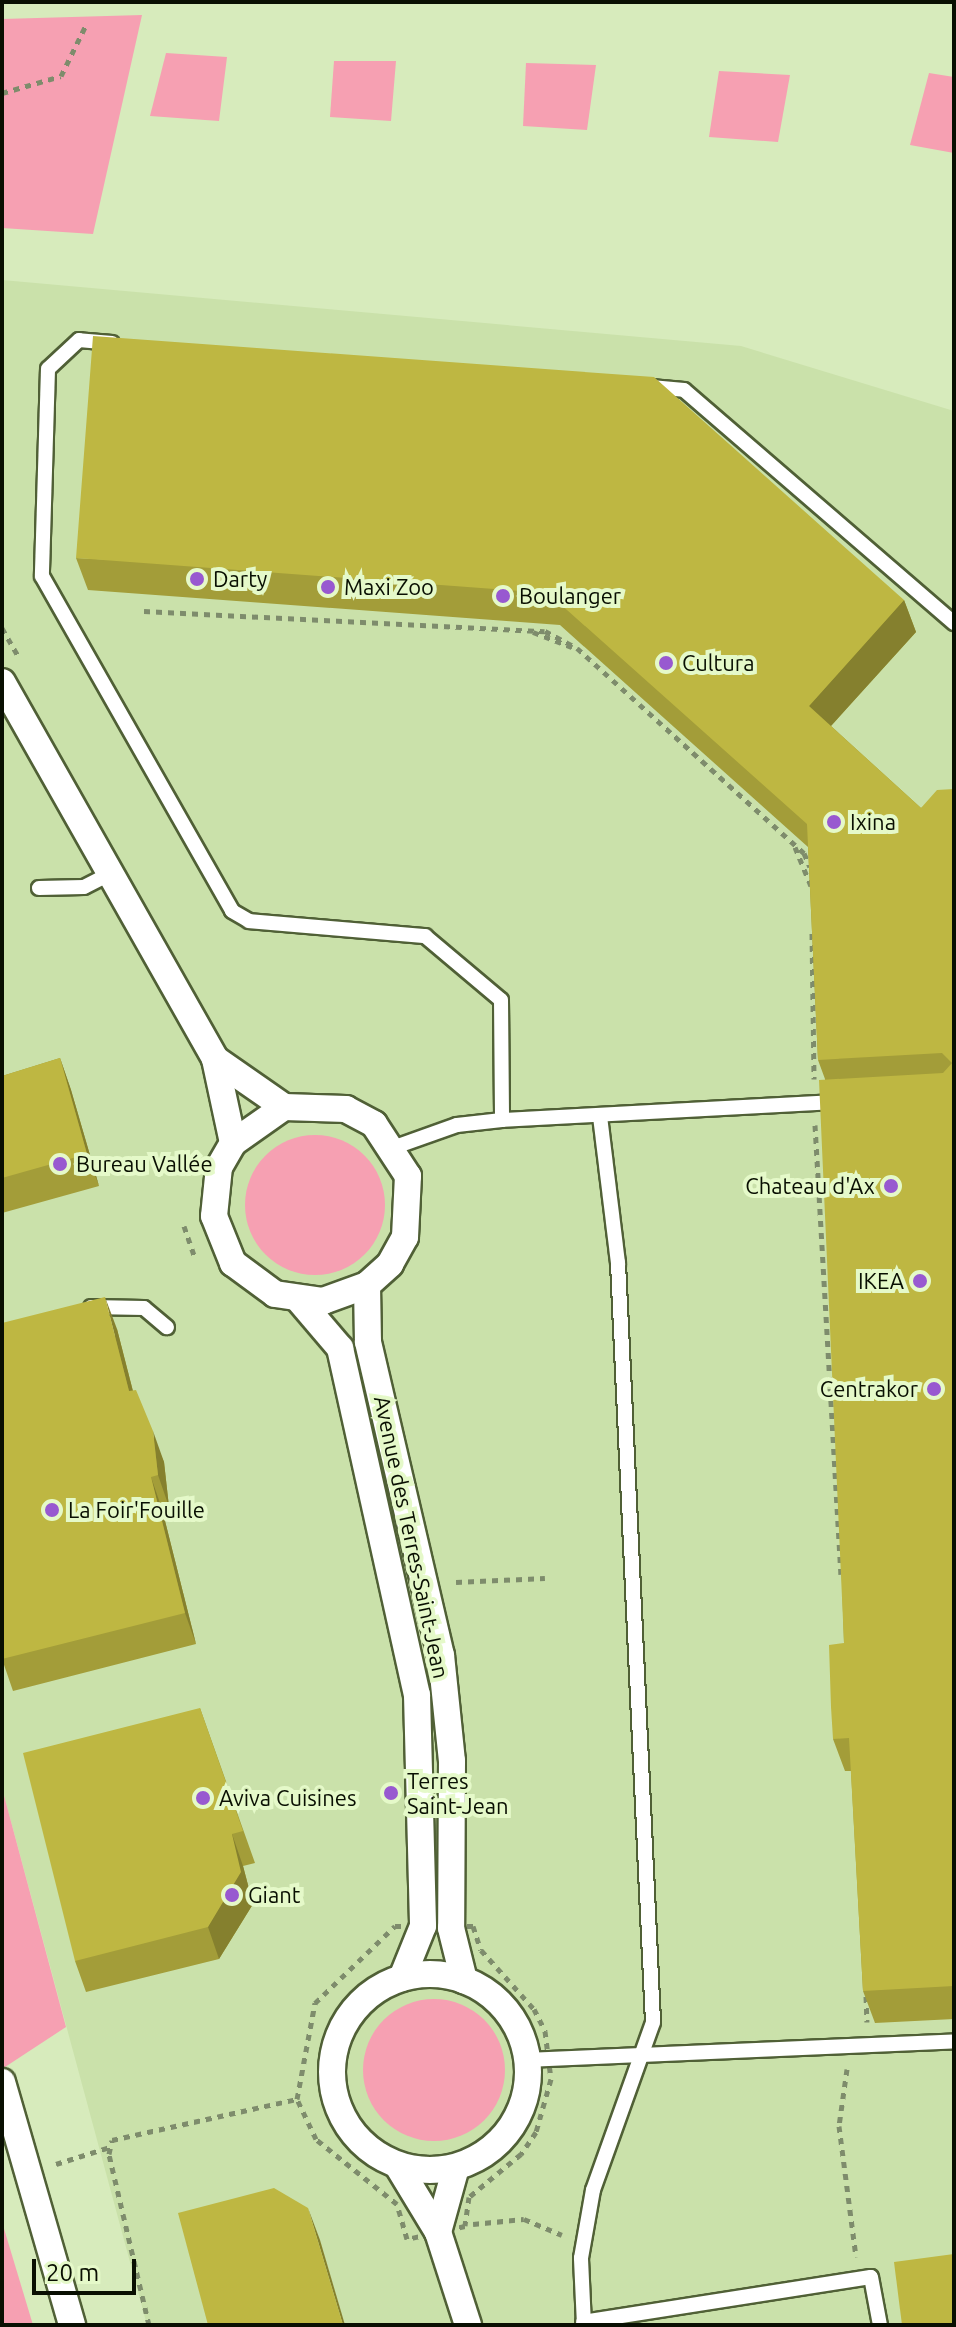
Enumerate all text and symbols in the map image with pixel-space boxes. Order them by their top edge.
place label: Darty [213,566,267,592]
marker: Darty [188,570,206,588]
place label: Maxi Zoo [344,574,434,600]
marker: Maxi Zoo [319,578,337,596]
place label: Boulanger [519,583,621,609]
marker: Boulanger [494,587,512,605]
place label: Cultura [682,650,754,676]
marker: Cultura [657,654,675,672]
place label: Ixina [850,809,896,835]
marker: Ixina [825,813,843,831]
place label: Bureau Vallée [76,1151,213,1177]
marker: Bureau Vallée [51,1155,69,1173]
place label: Chateau d'Ax [745,1173,875,1199]
marker: Chateau d'Ax [882,1177,900,1195]
place label: IKEA [858,1268,904,1294]
marker: IKEA [911,1272,929,1290]
place label: Centrakor [820,1376,918,1402]
marker: Centrakor [925,1380,943,1398]
street label: Avenue des Terres-Saint-Jean [369,1393,455,1681]
place label: La Foir'Fouille [68,1497,205,1523]
marker: La Foir'Fouille [43,1501,61,1519]
place label: Terres Saint-Jean [407,1767,509,1818]
marker: Terres Saint-Jean [382,1784,400,1802]
place label: Aviva Cuisines [219,1785,356,1811]
marker: Aviva Cuisines [194,1789,212,1807]
place label: Giant [248,1882,300,1908]
marker: Giant [223,1886,241,1904]
scale bar [36,2243,140,2293]
text: 20 m [46,2259,99,2286]

